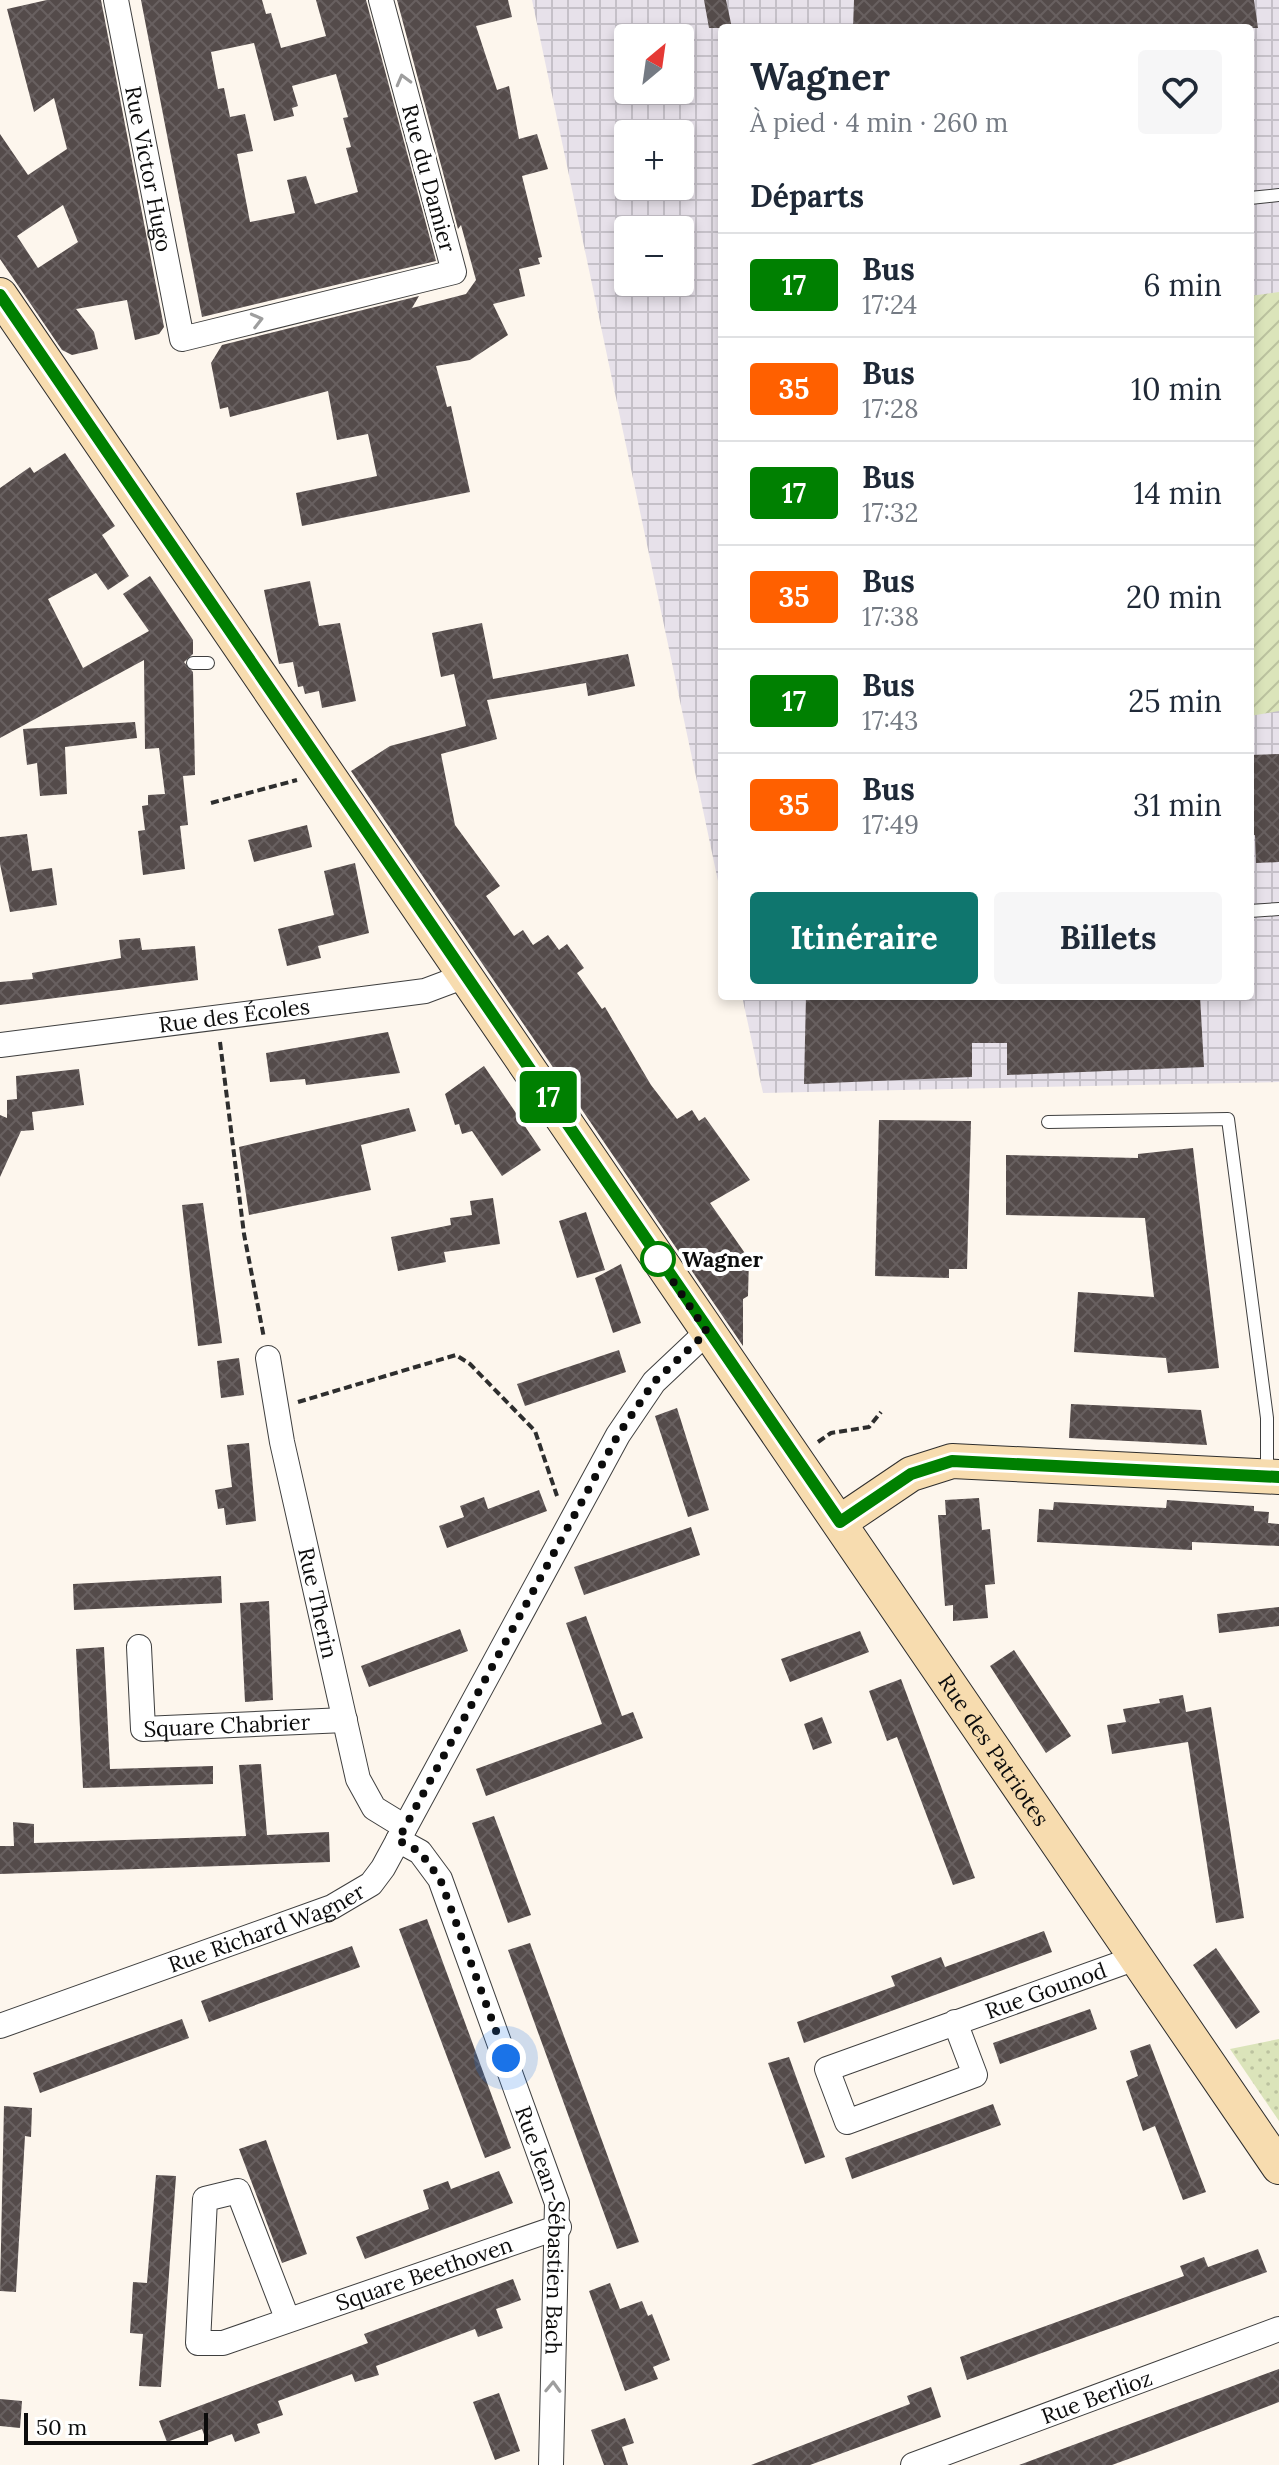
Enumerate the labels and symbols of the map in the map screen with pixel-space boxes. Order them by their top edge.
north arrow [614,24,694,104]
one-way arrow [395,74,412,88]
street label: Rue Victor Hugo [119,84,179,254]
street label: Rue du Damier [396,101,462,255]
one-way arrow [250,313,264,330]
street label: Rue des Écoles [157,992,311,1039]
line badge: 17 [512,1071,584,1123]
marker: Wagner [641,1242,675,1276]
place label: Wagner [682,1245,763,1273]
street label: Rue Therin [292,1545,344,1661]
street label: Rue des Patriotes [932,1669,1056,1831]
street label: Square Chabrier [143,1708,311,1743]
street label: Rue Richard Wagner [164,1877,370,1979]
street label: Rue Gounod [981,1956,1110,2025]
your location [486,2038,526,2078]
street label: Rue Jean-Sébastien Bach [509,2102,571,2355]
street label: Square Beethoven [332,2230,516,2317]
street label: Rue Berlioz [1037,2363,1156,2430]
one-way arrow [544,2380,562,2393]
scale bar [24,2409,208,2445]

